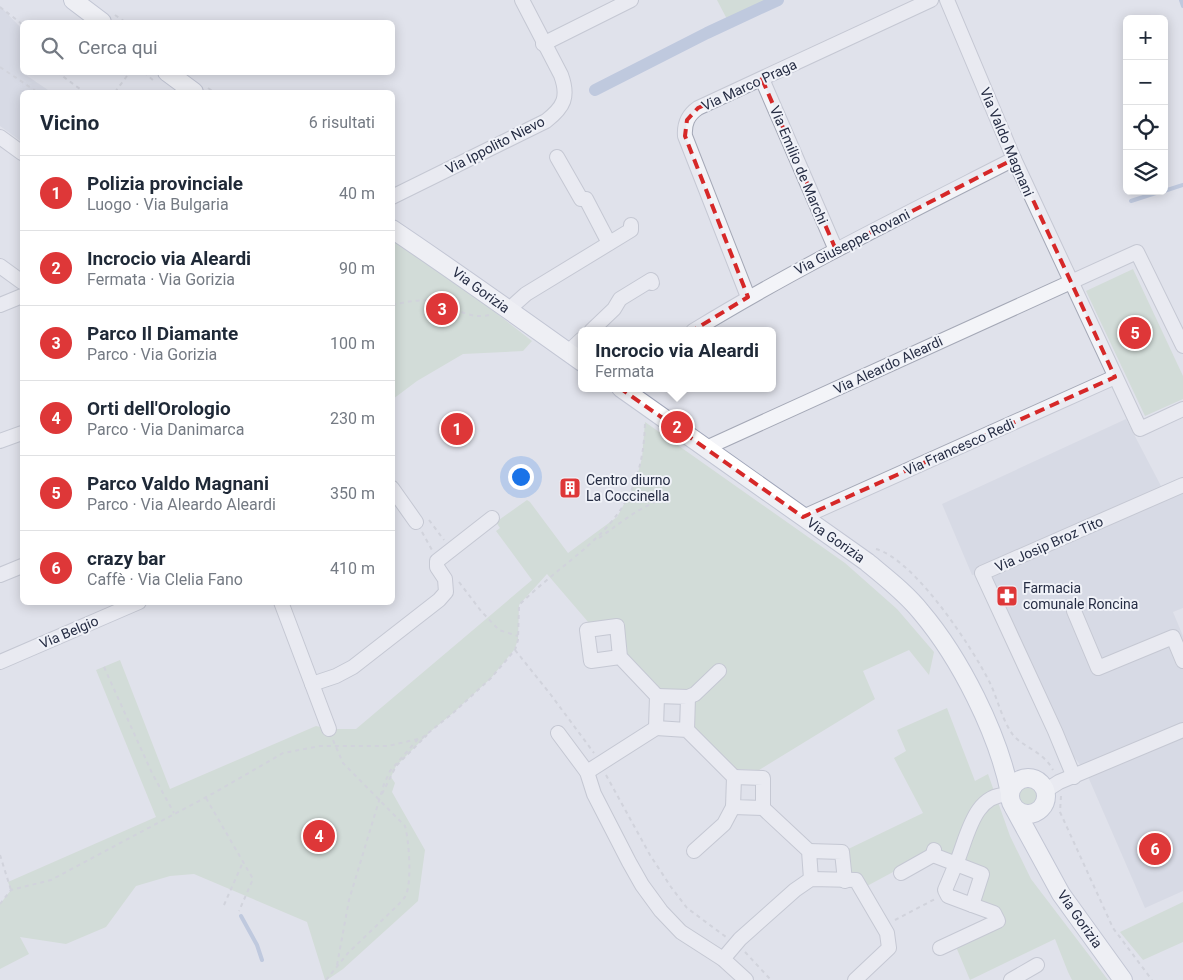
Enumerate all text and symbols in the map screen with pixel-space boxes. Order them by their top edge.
map controls [1123,15,1168,195]
button: + [1123,15,1168,60]
search box [20,20,395,75]
icon: search [38,34,66,62]
text: Cerca qui [78,36,158,59]
street label: Via Marco Praga [699,56,799,114]
button: − [1123,60,1168,105]
street label: Via Valdo Magnani [977,85,1037,199]
street label: Via Emilio de Marchi [767,103,831,227]
button: locate [1123,105,1168,150]
text: Vicino [40,111,99,135]
text: 6 risultati [309,113,375,132]
street label: Via Ippolito Nievo [443,113,547,177]
button: layers [1123,150,1168,195]
text: Polizia provinciale [87,172,243,195]
text: 1 [51,184,61,203]
text: 40 m [339,184,375,203]
text: Luogo · Via Bulgaria [87,195,229,214]
street label: Via Giuseppe Rovani [792,206,912,278]
text: Incrocio via Aleardi [87,247,251,270]
text: 2 [51,259,61,278]
text: 90 m [339,259,375,278]
street label: Via Gorizia [449,264,513,316]
text: Fermata · Via Gorizia [87,270,235,289]
pin: 3 [426,290,458,328]
pin: 5 [1119,314,1151,352]
text: Parco Il Diamante [87,322,238,345]
popup [578,327,776,392]
street label: Via Aleardo Aleardi [831,333,945,397]
text: 3 [51,334,61,353]
text: 100 m [330,334,375,353]
text: Incrocio via Aleardi [595,339,759,362]
text: Parco · Via Gorizia [87,345,217,364]
text: Fermata [595,362,654,381]
text: Orti dell'Orologio [87,397,231,420]
pin: 2 [661,408,693,446]
text: 4 [51,409,61,428]
text: 230 m [330,409,375,428]
pin: 1 [441,410,473,448]
street label: Via Francesco Redi [901,416,1017,478]
text: Parco · Via Danimarca [87,420,244,439]
your location [508,464,534,490]
text: Parco Valdo Magnani [87,472,269,495]
place label: Centro diurno La Coccinella [586,472,670,504]
building icon: Centro diurno La Coccinella [558,476,582,500]
text: 5 [51,484,61,503]
text: 350 m [330,484,375,503]
text: Parco · Via Aleardo Aleardi [87,495,276,514]
street label: Via Josip Broz Tito [992,513,1106,575]
street label: Via Gorizia [804,514,868,566]
text: crazy bar [87,547,165,570]
text: 6 [51,559,61,578]
text: 410 m [330,559,375,578]
text: Caffè · Via Clelia Fano [87,570,243,589]
place label: Farmacia comunale Roncina [1023,580,1138,612]
pharmacy icon: Farmacia comunale Roncina [995,584,1019,608]
street label: Via Belgio [37,612,101,652]
pin: 4 [303,817,335,855]
pin: 6 [1139,830,1171,868]
street label: Via Gorizia [1054,887,1106,951]

